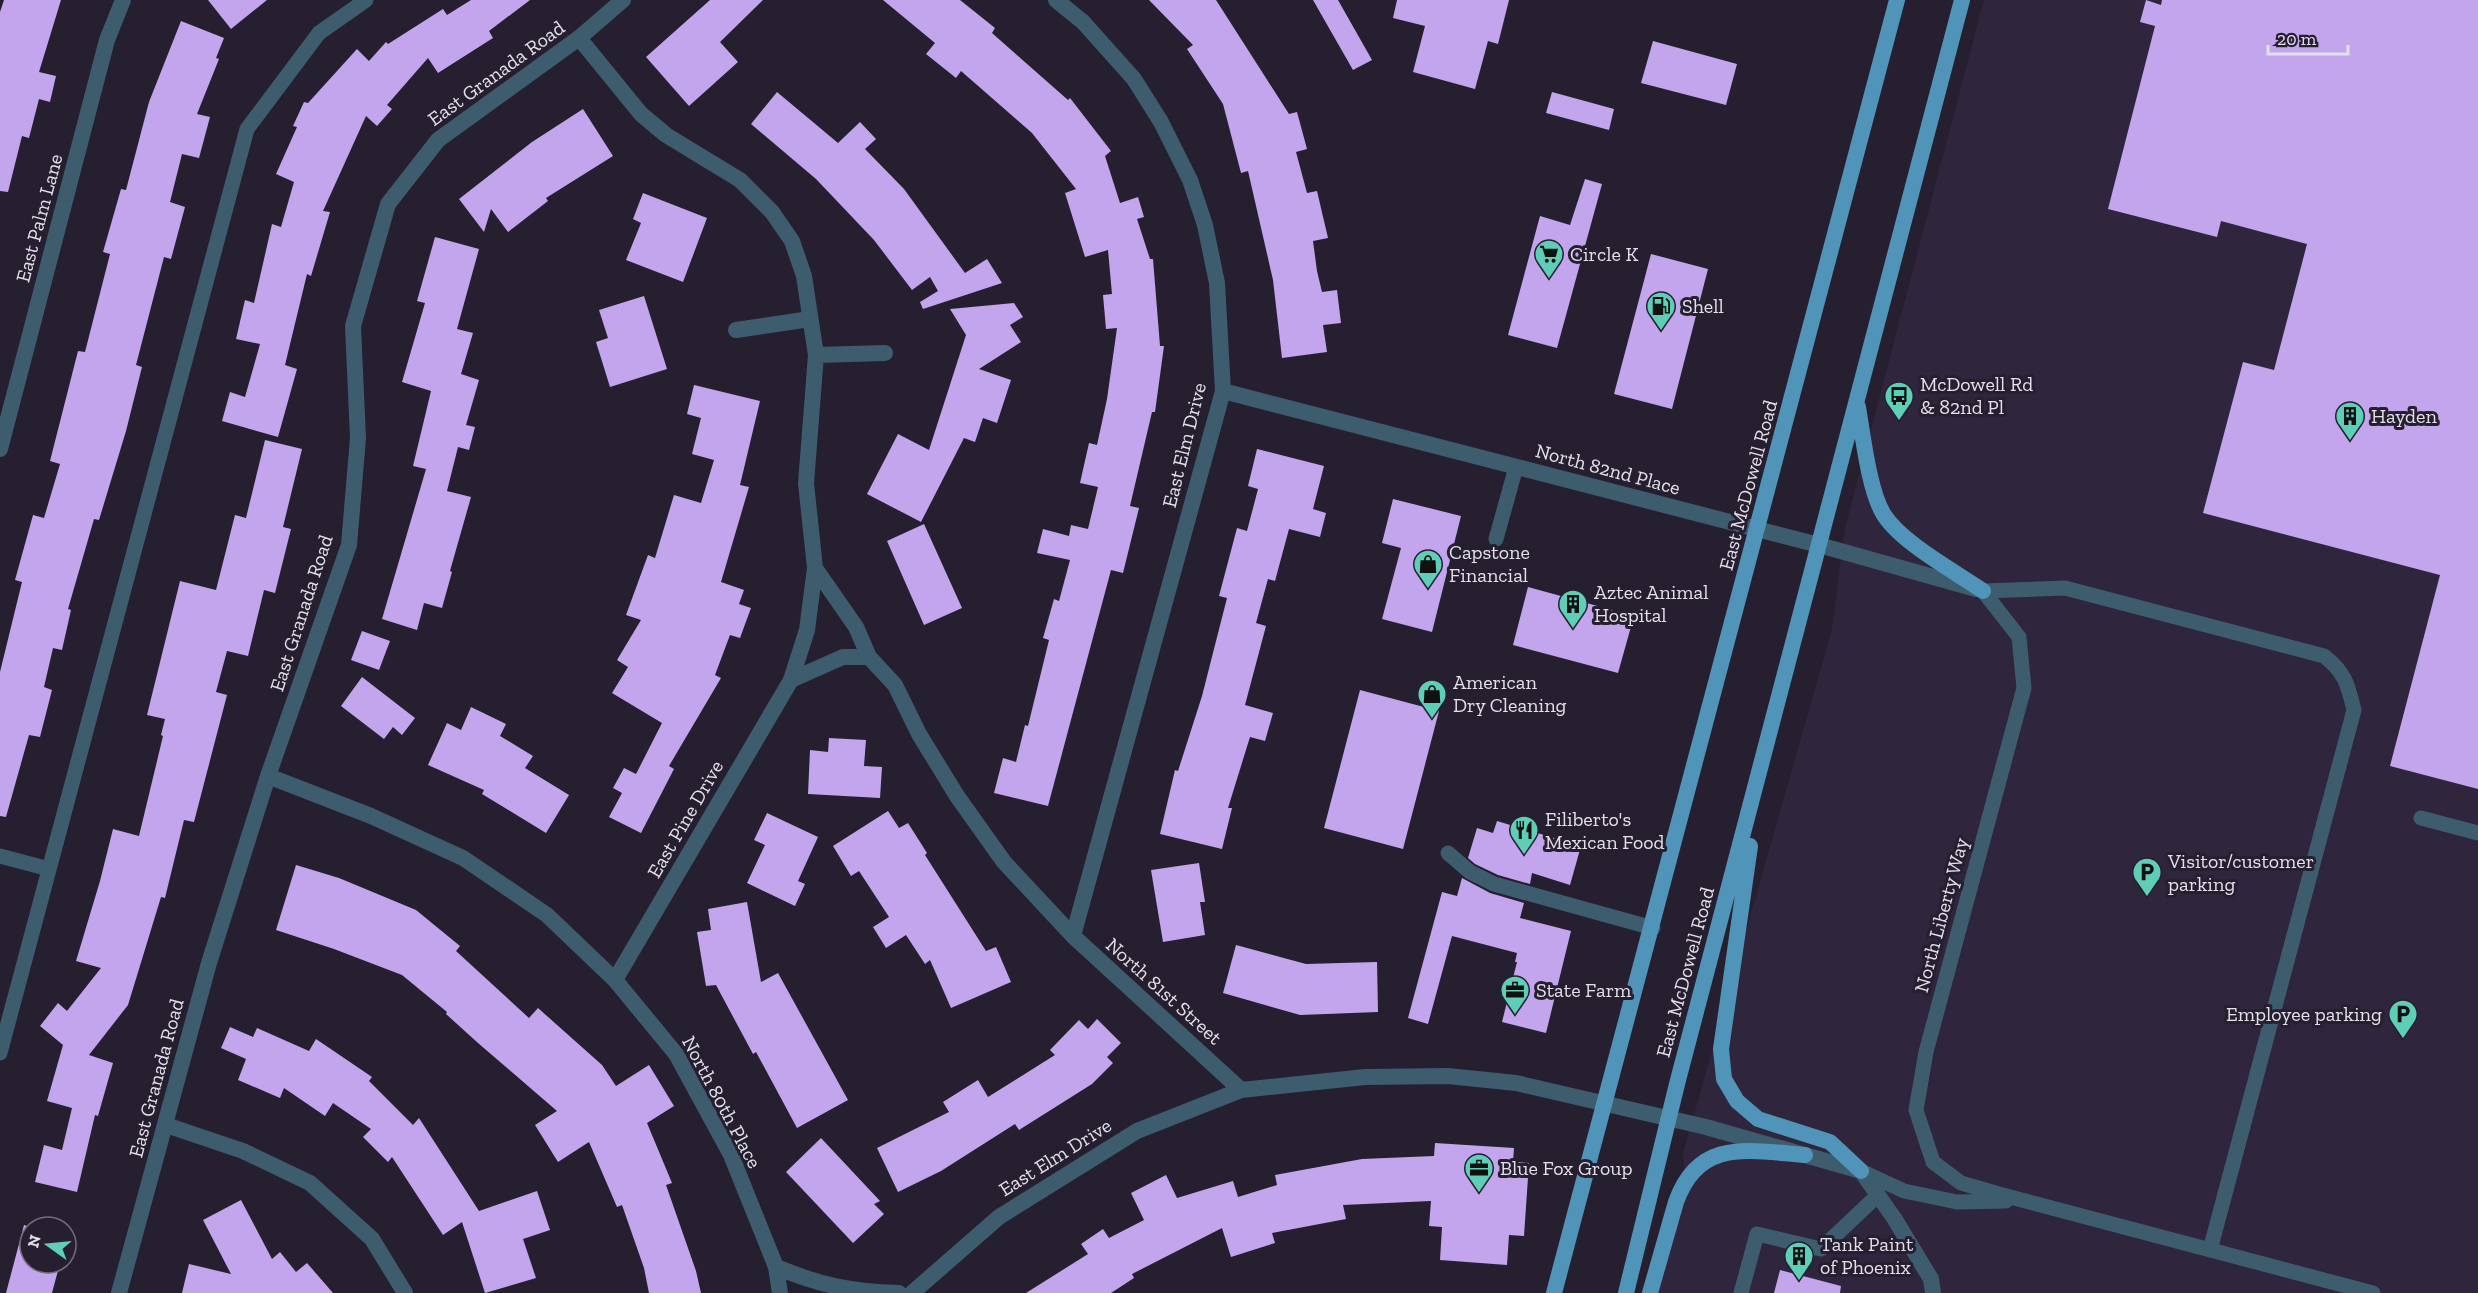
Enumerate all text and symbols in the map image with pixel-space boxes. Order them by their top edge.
street label: East Granada Road [423,15,569,131]
scale bar [2268,18,2348,56]
text: 20 m [2277,28,2317,50]
street label: East Palm Lane [10,151,68,285]
supermarket icon: Circle K [1533,238,1565,280]
place label: Circle K [1570,242,1638,266]
fuel station icon: Shell [1645,290,1677,332]
place label: Shell [1682,294,1724,318]
place label: McDowell Rd & 82nd Pl [1920,372,2033,419]
street label: East Elm Drive [1157,380,1211,510]
bus stop icon: McDowell Rd & 82nd Pl [1883,380,1915,422]
street label: East McDowell Road [1714,397,1782,573]
building icon: Hayden [2334,400,2366,442]
place label: Hayden [2371,404,2437,428]
street label: North 82nd Place [1533,438,1683,500]
street label: East Granada Road [264,532,338,694]
place label: Capstone Financial [1449,540,1530,587]
shop icon: Capstone Financial [1412,548,1444,590]
place label: Aztec Animal Hospital [1594,580,1709,627]
building icon: Aztec Animal Hospital [1557,588,1589,630]
place label: American Dry Cleaning [1453,670,1567,717]
shop icon: American Dry Cleaning [1416,678,1448,720]
street label: East Pine Drive [642,756,728,882]
place label: Filiberto's Mexican Food [1545,807,1664,854]
restaurant icon: Filiberto's Mexican Food [1508,814,1540,856]
street label: North Liberty Way [1909,834,1973,995]
place label: Visitor/customer parking [2167,849,2314,896]
parking icon: Visitor/customer parking [2131,856,2163,898]
street label: East McDowell Road [1651,884,1719,1060]
street label: North 81st Street [1101,933,1227,1050]
office icon: State Farm [1499,974,1531,1016]
place label: State Farm [1536,978,1632,1002]
street label: East Granada Road [123,996,189,1160]
parking icon: Employee parking [2387,998,2419,1040]
place label: Employee parking [2226,1002,2382,1026]
street label: North 80th Place [677,1032,767,1172]
street label: East Elm Drive [994,1113,1116,1201]
office icon: Blue Fox Group [1463,1152,1495,1194]
place label: Blue Fox Group [1500,1156,1633,1180]
north arrow [18,1215,78,1275]
place label: Tank Paint of Phoenix [1820,1232,1914,1279]
text: N [23,1233,45,1250]
building icon: Tank Paint of Phoenix [1783,1240,1815,1282]

